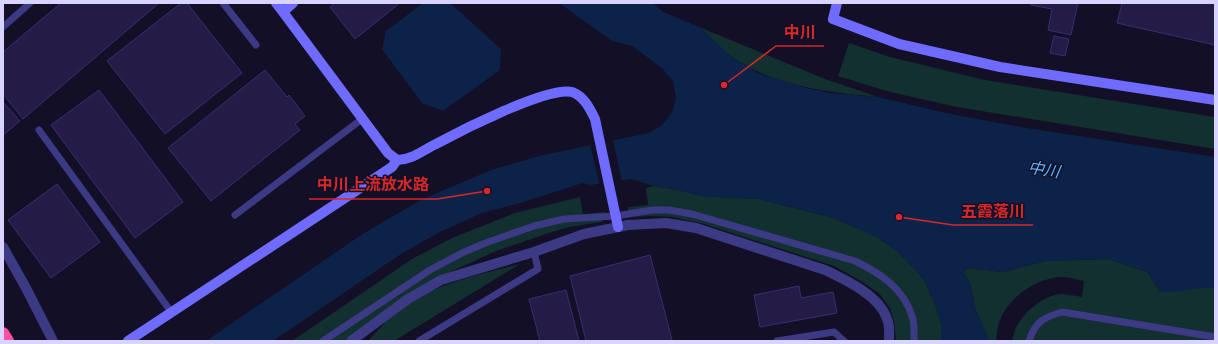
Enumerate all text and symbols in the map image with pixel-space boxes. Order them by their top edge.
callout: 中川 [776,18,824,46]
text: 中川 [784,23,816,42]
water label: 中川 [1027,158,1063,182]
callout: 中川上流放水路 [309,171,437,199]
text: 中川上流放水路 [317,175,429,194]
callout: 五霞落川 [953,197,1033,225]
text: 五霞落川 [961,202,1025,221]

